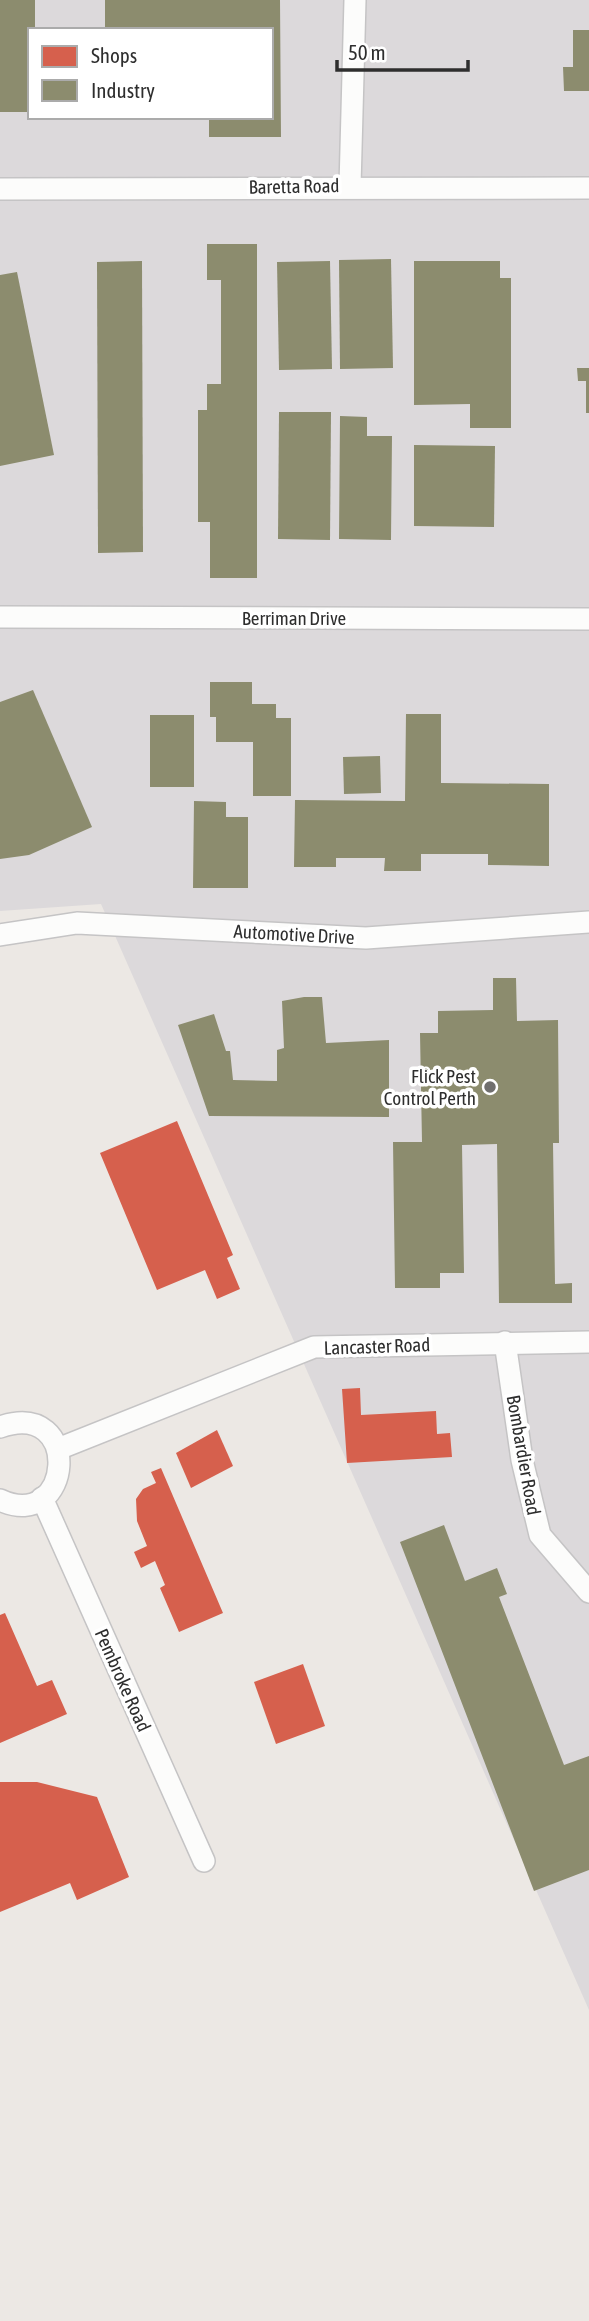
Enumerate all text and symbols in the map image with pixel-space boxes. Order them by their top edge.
legend [28,28,273,119]
scale bar [337,28,468,72]
text: 50 m [348,40,386,64]
text: Shops [91,43,137,67]
text: Industry [91,78,155,102]
street label: Baretta Road [248,174,340,198]
street label: Berriman Drive [242,607,346,629]
street label: Automotive Drive [233,920,355,948]
place label: Flick Pest Control Perth [384,1065,476,1109]
marker: Flick Pest Control Perth [482,1079,498,1095]
street label: Lancaster Road [323,1333,431,1359]
street label: Bombardier Road [503,1393,545,1517]
street label: Pembroke Road [90,1625,156,1735]

